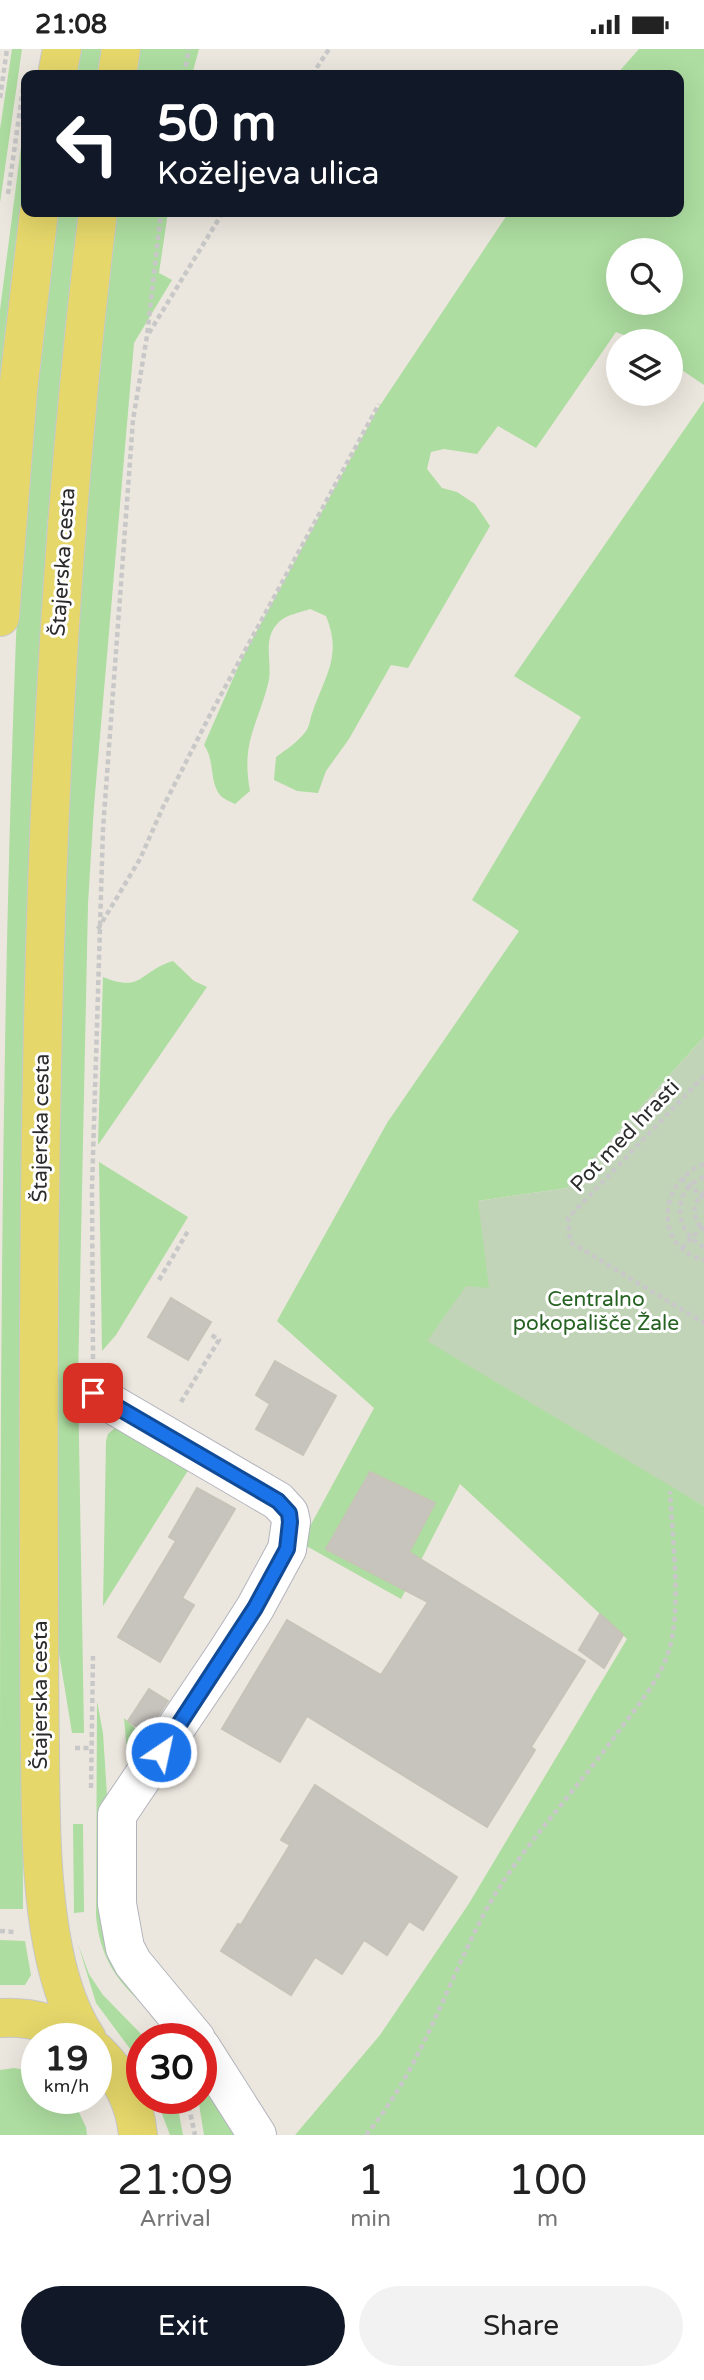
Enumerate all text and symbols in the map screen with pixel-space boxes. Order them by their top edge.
text: 21:08 [35,9,107,40]
text: 50 m [157,95,276,154]
icon: left [42,98,133,189]
text: Koželjeva ulica [157,155,380,193]
map controls [606,238,683,406]
button: search [606,238,683,315]
button: layers [606,329,683,406]
street label: Štajerska cesta [45,487,81,637]
street label: Štajerska cesta [27,1053,55,1203]
street label: Pot med hrasti [565,1075,685,1197]
park label: Centralno pokopališče Žale [513,1287,679,1336]
pin [63,1363,123,1423]
icon: arrive [74,1374,112,1412]
street label: Štajerska cesta [28,1621,53,1769]
position arrow [124,1715,198,1789]
speed limit sign: 30 [126,2023,217,2114]
text: 19 [45,2038,88,2080]
text: km/h [44,2075,89,2097]
text: 21:09 [117,2155,233,2206]
text: 1 [357,2155,384,2206]
text: 100 [508,2155,587,2206]
text: Arrival [140,2205,211,2233]
text: min [350,2205,391,2233]
text: m [537,2205,558,2233]
button: Exit [21,2286,345,2366]
button: Share [359,2286,683,2366]

